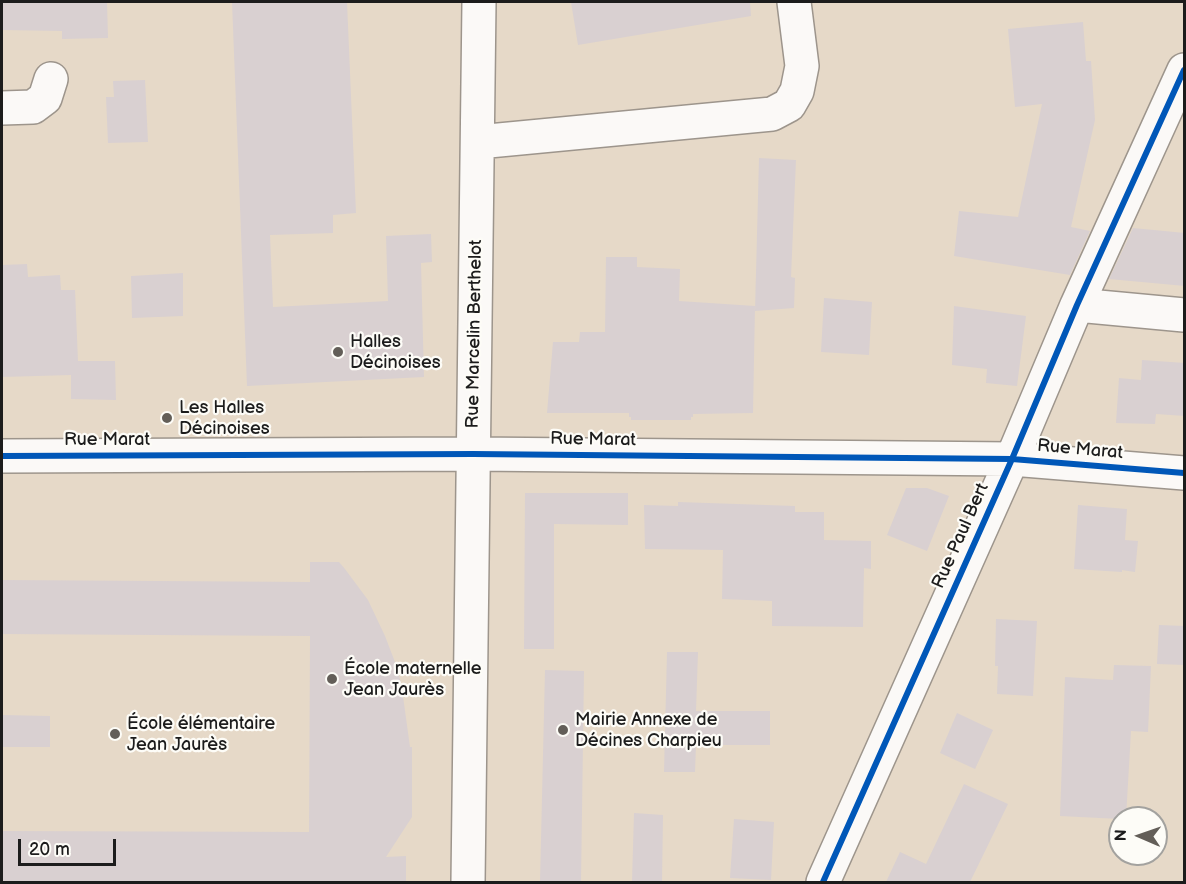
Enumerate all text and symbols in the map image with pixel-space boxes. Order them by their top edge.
street label: Rue Marcelin Berthelot [463,239,487,429]
place label: Halles Décinoises [350,331,441,374]
marker: Halles Décinoises [331,345,345,359]
place label: Les Halles Décinoises [179,397,270,440]
marker: Les Halles Décinoises [160,411,174,425]
street label: Rue Marat [550,428,636,452]
street label: Rue Marat [64,429,150,451]
street label: Rue Marat [1036,435,1124,465]
street label: Rue Paul Bert [928,480,994,592]
place label: École maternelle Jean Jaurès [344,658,481,700]
marker: École maternelle Jean Jaurès [325,672,339,686]
place label: Mairie Annexe de Décines Charpieu [575,709,722,752]
place label: École élémentaire Jean Jaurès [127,713,275,756]
marker: Mairie Annexe de Décines Charpieu [556,723,570,737]
marker: École élémentaire Jean Jaurès [108,727,122,741]
north arrow [1108,806,1168,866]
scale bar [21,827,118,865]
text: N [1112,829,1131,842]
text: 20 m [29,839,70,860]

